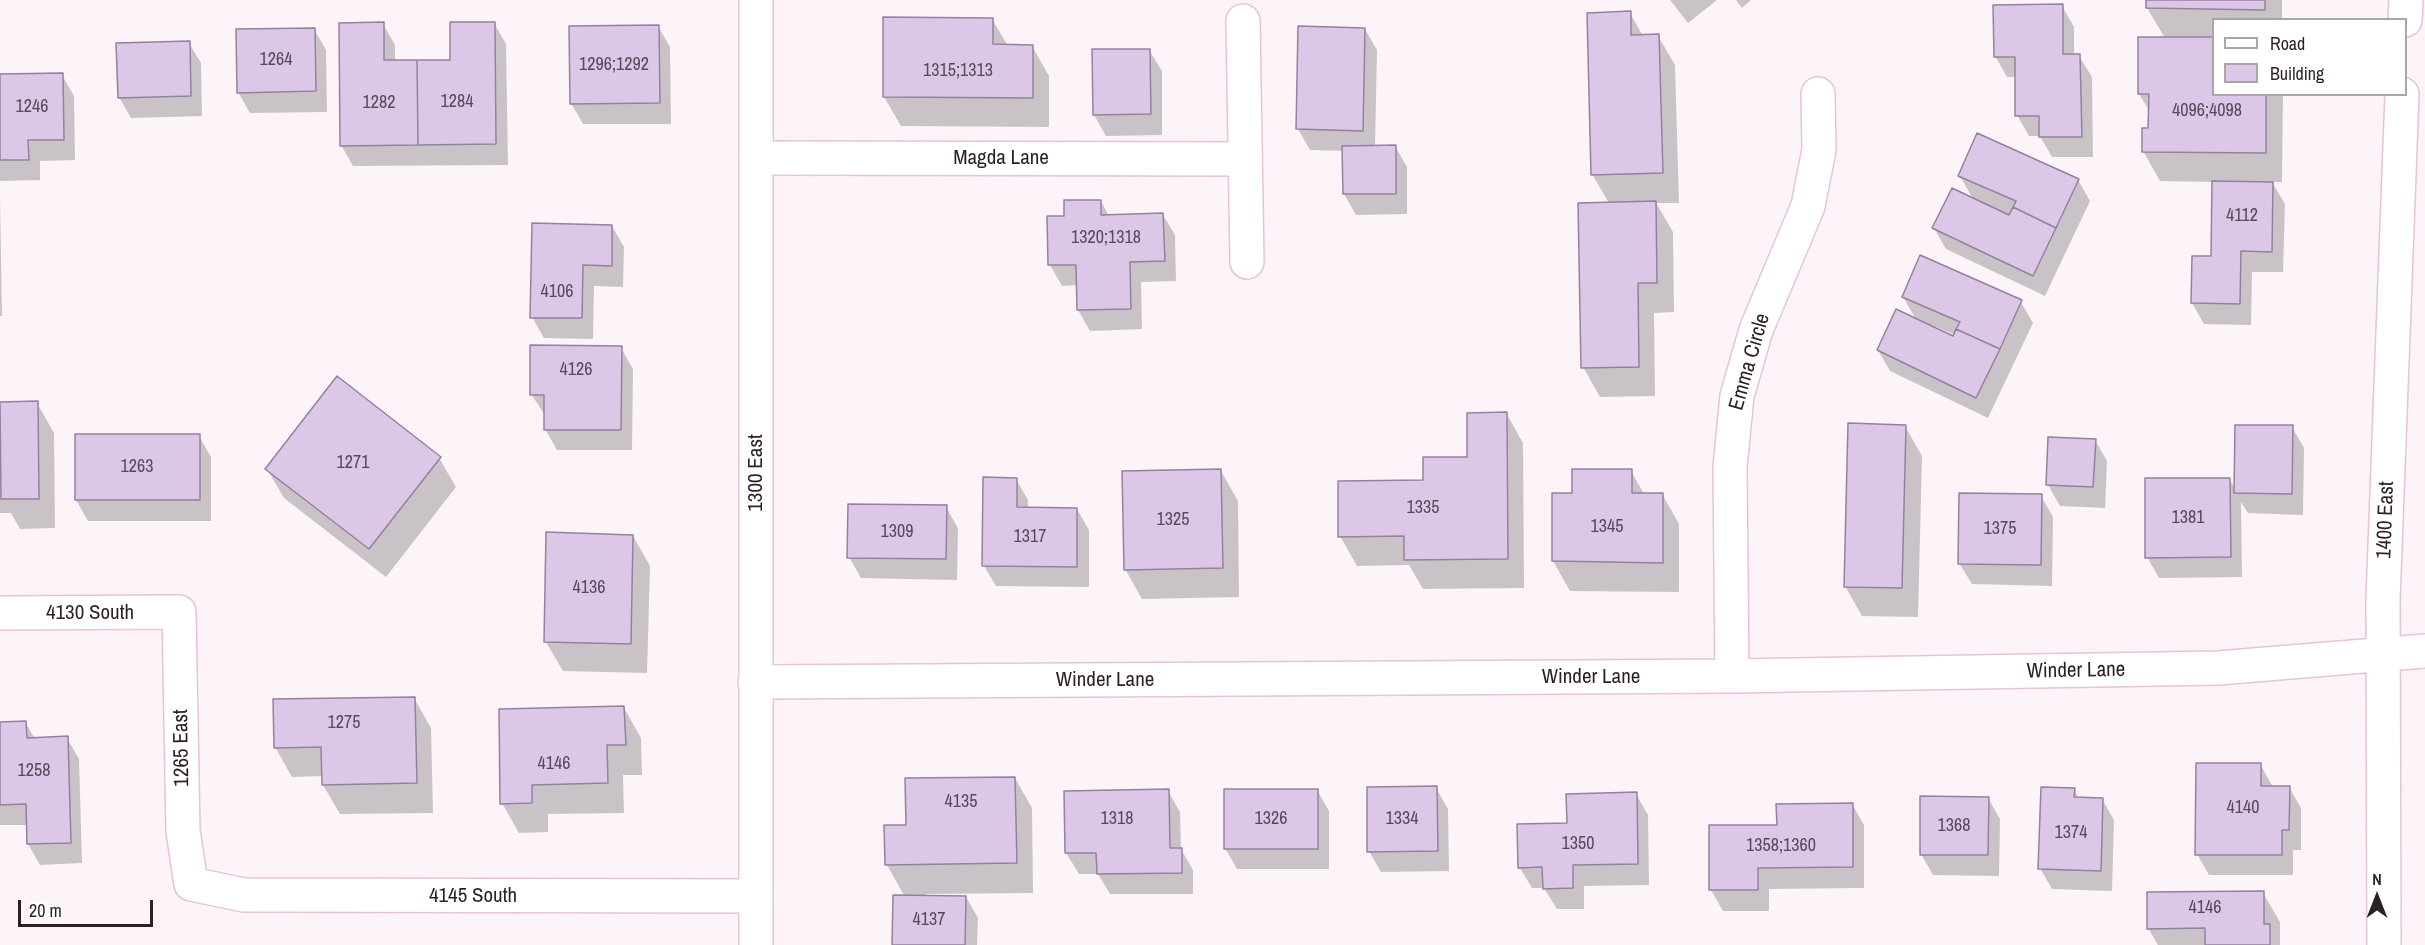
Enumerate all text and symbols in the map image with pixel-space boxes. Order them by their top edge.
legend [2212,18,2407,96]
text: Road [2270,31,2305,56]
house number: 1264 [260,49,292,71]
house number: 1296;1292 [579,54,649,76]
house number: 1315;1313 [923,60,993,82]
text: Building [2270,61,2324,86]
house number: 1284 [441,91,473,113]
house number: 1282 [363,92,395,114]
house number: 1246 [16,96,48,118]
house number: 4096;4098 [2172,100,2242,122]
street label: Magda Lane [953,145,1049,171]
house number: 4112 [2226,205,2258,227]
house number: 1320;1318 [1071,227,1141,249]
house number: 4106 [541,281,573,303]
street label: Emma Circle [1724,311,1776,413]
house number: 4126 [560,359,592,381]
street label: 1300 East [743,434,769,512]
house number: 1271 [337,452,369,474]
house number: 1263 [121,456,153,478]
street label: 1400 East [2372,481,2400,559]
house number: 1335 [1407,497,1439,519]
house number: 1381 [2172,507,2204,529]
house number: 1325 [1157,509,1189,531]
house number: 1345 [1591,516,1623,538]
house number: 1375 [1984,518,2016,540]
house number: 1309 [881,521,913,543]
house number: 1317 [1014,526,1046,548]
house number: 4136 [573,577,605,599]
street label: 4130 South [46,600,134,626]
street label: Winder Lane [2026,658,2126,684]
street label: Winder Lane [1542,664,1640,690]
street label: Winder Lane [1056,667,1154,693]
street label: 1265 East [169,709,195,787]
house number: 1275 [328,712,360,734]
house number: 4146 [538,753,570,775]
house number: 1258 [18,760,50,782]
house number: 4135 [945,791,977,813]
house number: 4140 [2227,797,2259,819]
house number: 1318 [1101,808,1133,830]
house number: 1326 [1255,808,1287,830]
house number: 1334 [1386,808,1418,830]
house number: 1368 [1938,815,1970,837]
house number: 1374 [2055,822,2087,844]
house number: 1350 [1562,833,1594,855]
house number: 1358;1360 [1746,835,1816,857]
north arrow [2347,867,2407,927]
text: N [2372,868,2382,890]
street label: 4145 South [429,883,517,909]
scale bar [21,888,156,926]
house number: 4146 [2189,897,2221,919]
text: 20 m [29,898,62,923]
house number: 4137 [913,909,945,931]

